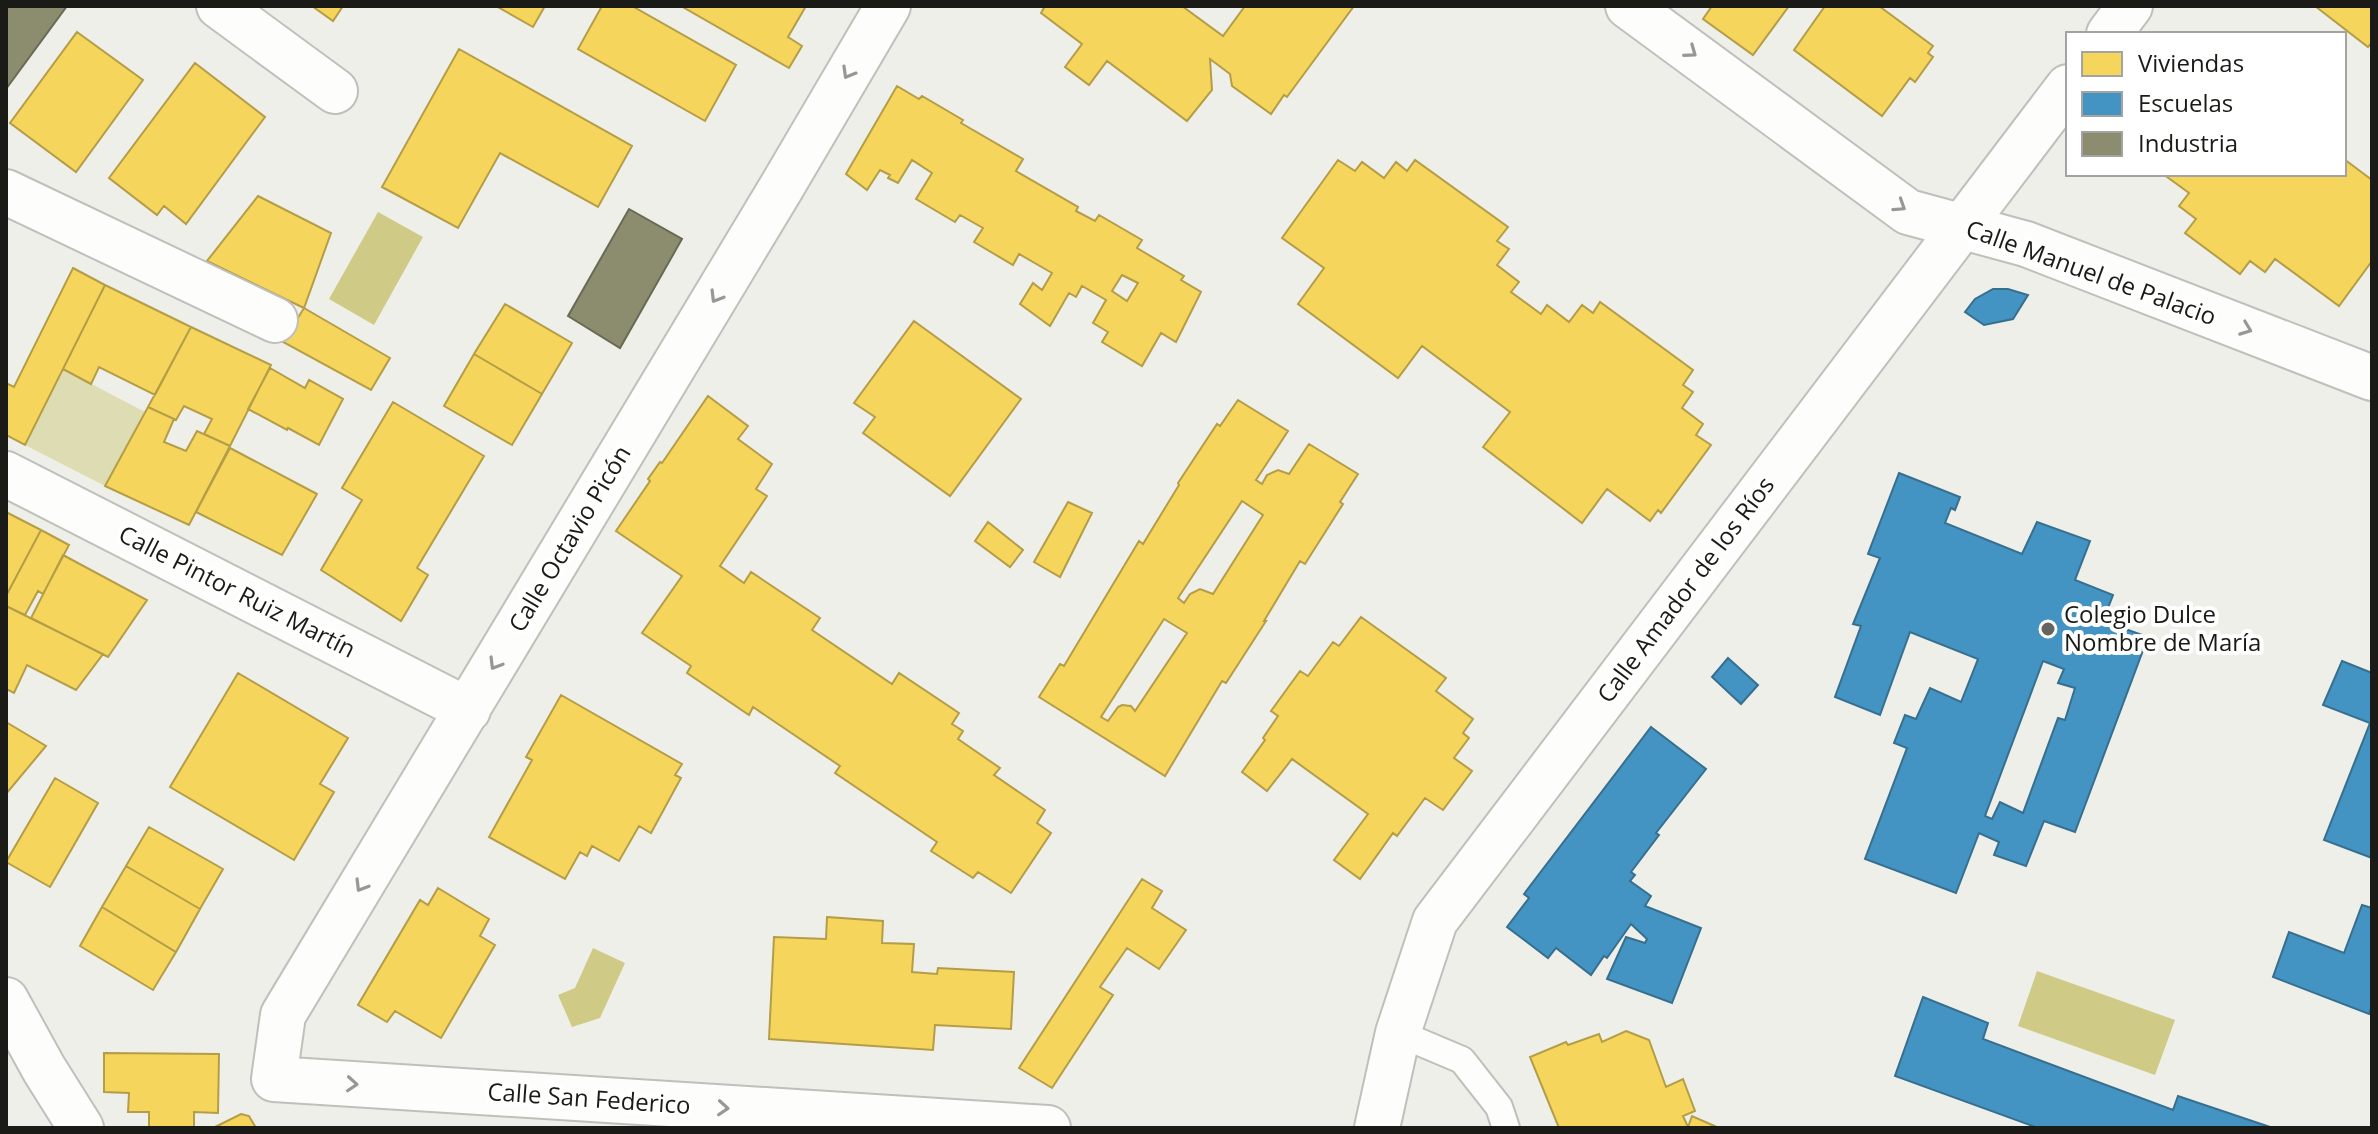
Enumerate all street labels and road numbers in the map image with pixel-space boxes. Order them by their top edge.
street label: Calle Manuel de Palacio [1962,211,2221,332]
street label: Calle Octavio Picón [500,439,638,638]
street label: Calle Amador de los Ríos [1589,469,1781,709]
street label: Calle Pintor Ruiz Martín [114,517,362,665]
street label: Calle San Federico [486,1074,692,1121]

